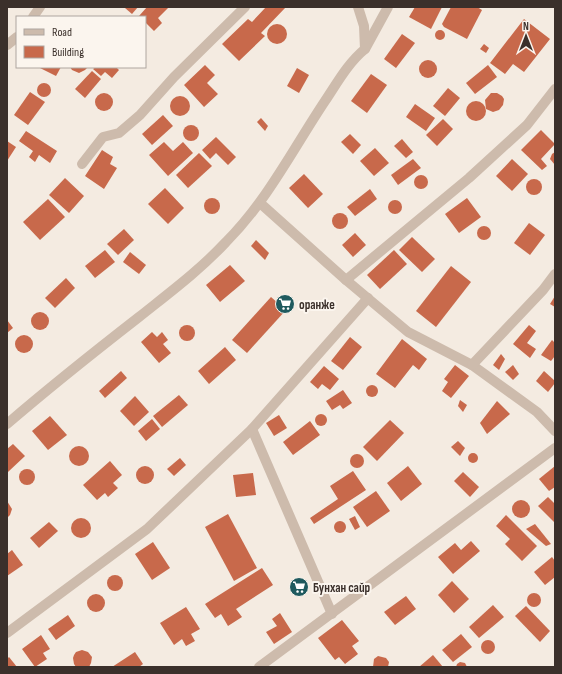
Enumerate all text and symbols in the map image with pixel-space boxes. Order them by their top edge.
legend [16,16,146,68]
north arrow [506,16,546,56]
text: N [523,20,529,33]
text: Road [52,25,72,40]
text: Building [52,45,84,60]
supermarket icon: оранже [274,293,296,315]
place label: оранже [299,297,335,313]
supermarket icon: Бунхан сайр [288,576,310,598]
place label: Бунхан сайр [313,580,371,596]

